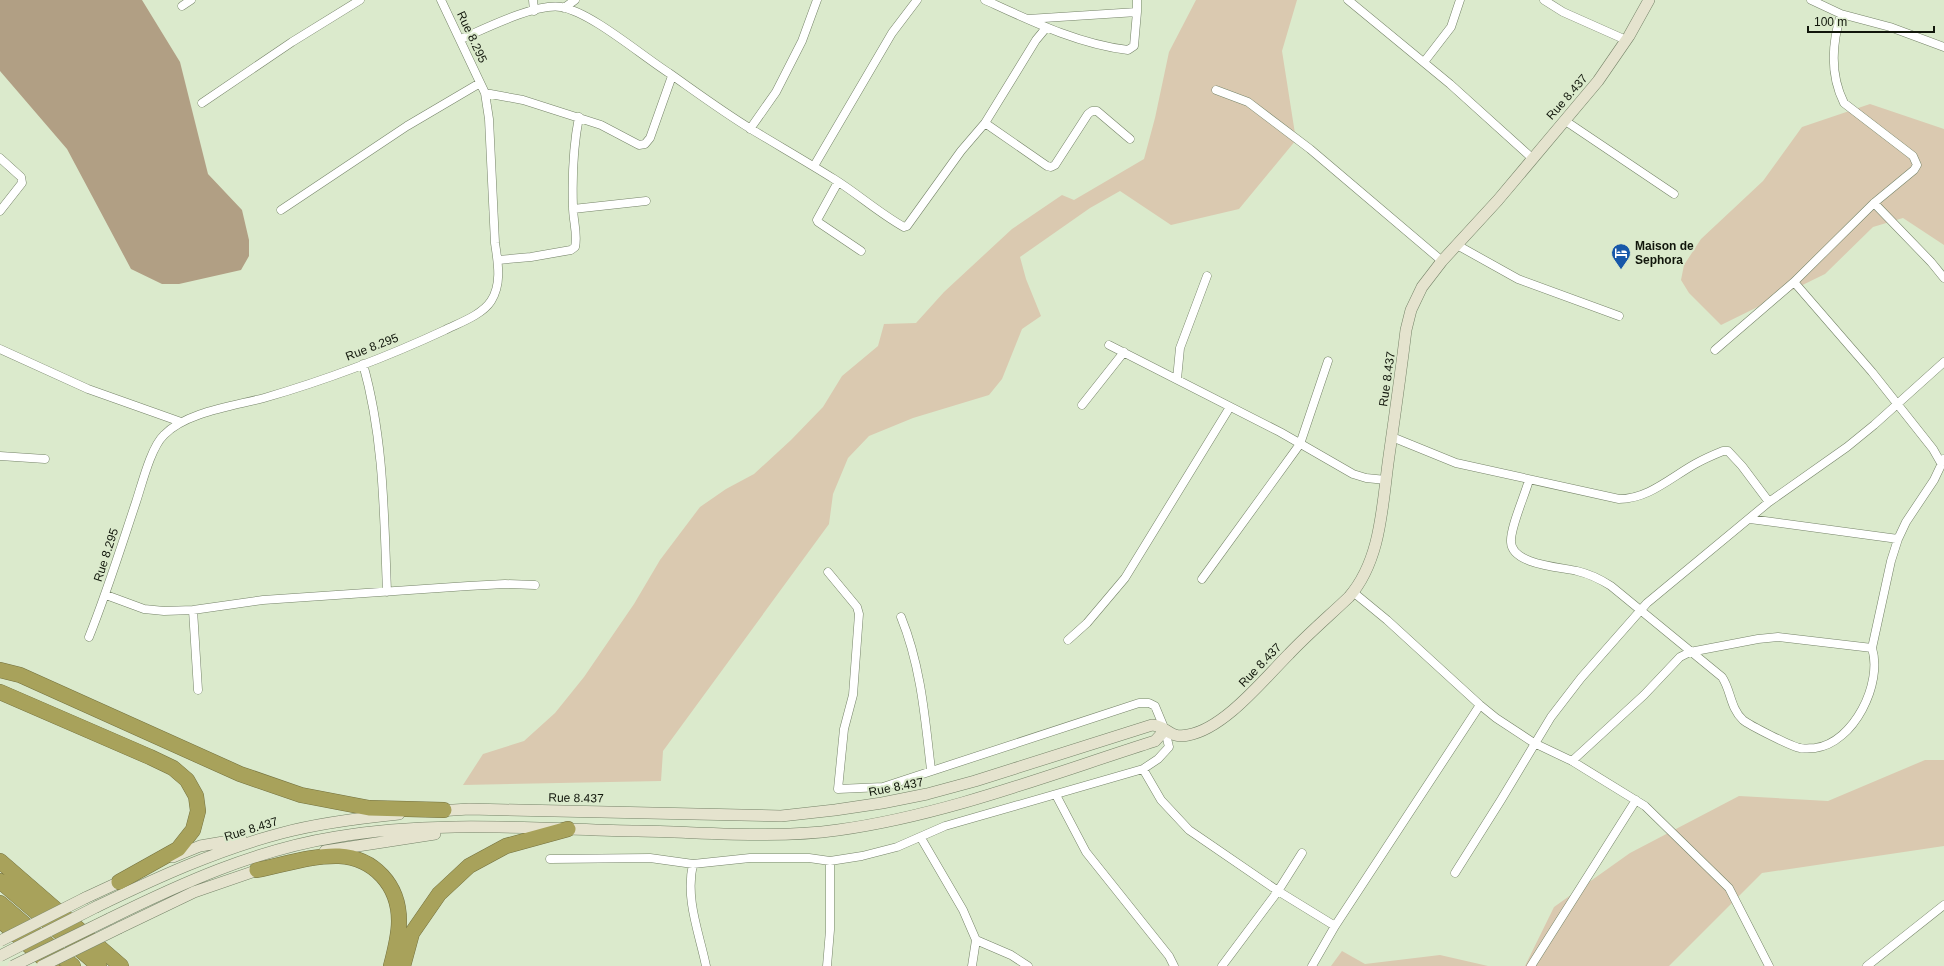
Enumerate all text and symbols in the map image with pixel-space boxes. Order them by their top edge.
scale bar [1808,8,1934,34]
street label: Rue 8.295 [454,9,490,65]
text: 100 m [1814,15,1847,29]
street label: Rue 8.437 [1544,71,1591,122]
place label: Maison de Sephora [1635,239,1694,267]
hotel icon: Maison de Sephora [1610,242,1632,270]
street label: Rue 8.295 [344,330,401,363]
street label: Rue 8.437 [1376,350,1398,407]
street label: Rue 8.295 [91,526,121,584]
street label: Rue 8.437 [1236,640,1284,690]
street label: Rue 8.437 [867,775,925,799]
street label: Rue 8.437 [548,791,604,805]
street label: Rue 8.437 [222,814,280,844]

